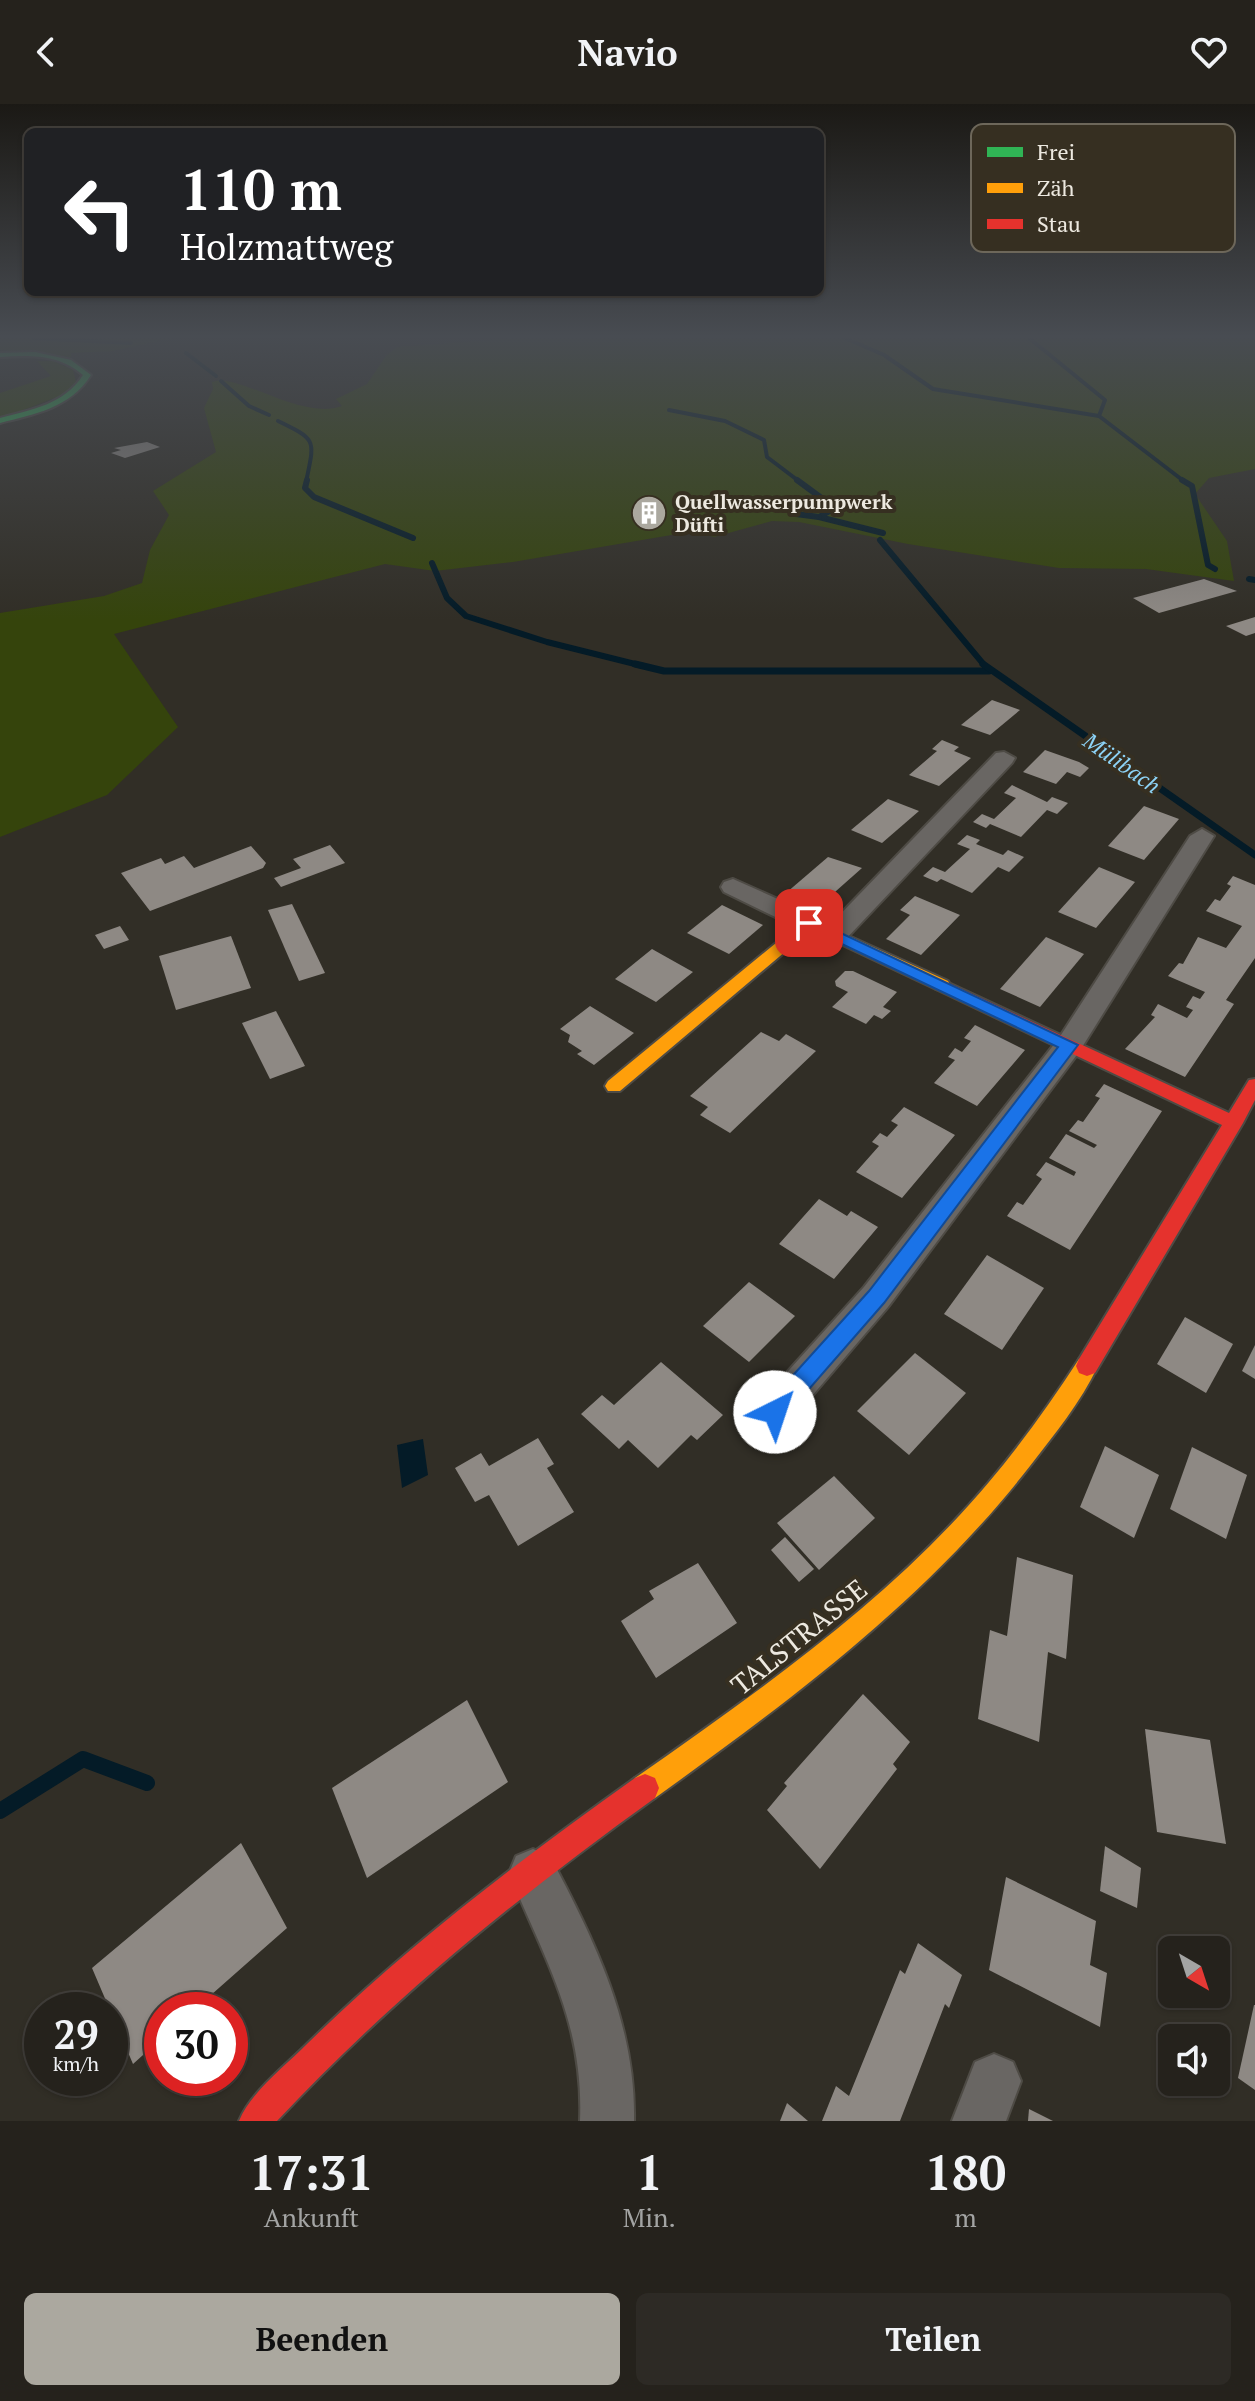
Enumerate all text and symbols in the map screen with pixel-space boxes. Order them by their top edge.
text: Navio [577,29,678,76]
icon: back [24,30,68,74]
icon: heart [1187,30,1231,74]
legend [971,124,1235,252]
text: Frei [1037,137,1075,166]
text: 110 m [180,152,342,226]
icon: left [48,160,152,264]
text: Zäh [1037,173,1075,202]
text: Stau [1037,209,1081,238]
text: Holzmattweg [180,223,393,270]
place label: Quellwasserpumpwerk Düfti [675,488,893,538]
building icon: Quellwasserpumpwerk Düfti [630,494,668,532]
water label: Mülibach [1077,725,1167,800]
pin [775,889,843,957]
icon: arrive [787,901,831,945]
position arrow [733,1370,817,1454]
street label: TALSTRASSE [723,1570,875,1703]
north arrow [1158,1936,1230,2008]
map controls [1158,1936,1230,2096]
speed limit sign: 30 [144,1992,248,2096]
text: 29 [53,2007,99,2060]
button: sound [1158,2024,1230,2096]
text: km/h [53,2050,99,2077]
text: 17:31 [249,2140,374,2204]
text: 1 [636,2140,663,2204]
text: 180 [925,2140,1006,2204]
text: Ankunft [264,2200,359,2234]
text: Min. [623,2200,676,2234]
text: m [954,2200,977,2234]
button: Beenden [24,2293,620,2385]
button: Teilen [636,2293,1231,2385]

